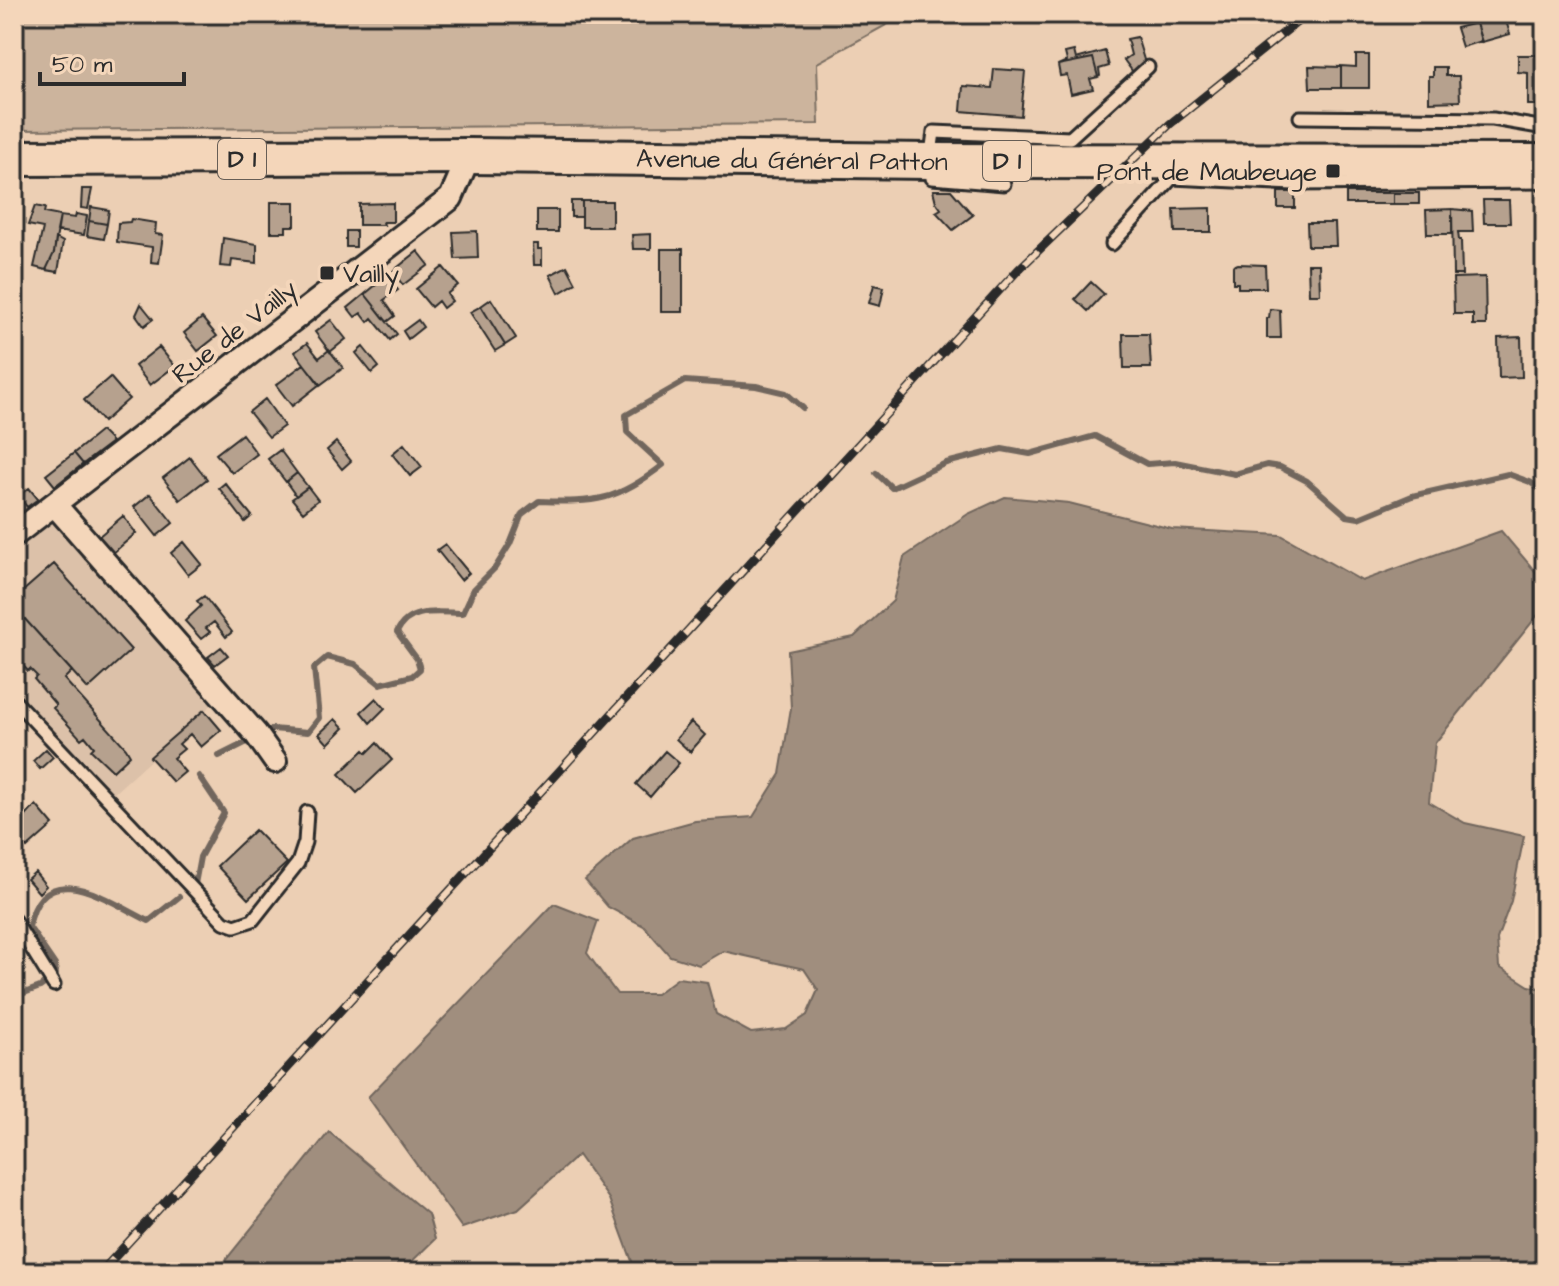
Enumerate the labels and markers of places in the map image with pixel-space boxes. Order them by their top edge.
place label: Pont de Maubeuge [1097,154,1317,192]
marker: Pont de Maubeuge [1324,162,1342,180]
place label: Vailly [343,256,399,294]
marker: Vailly [318,264,336,282]

